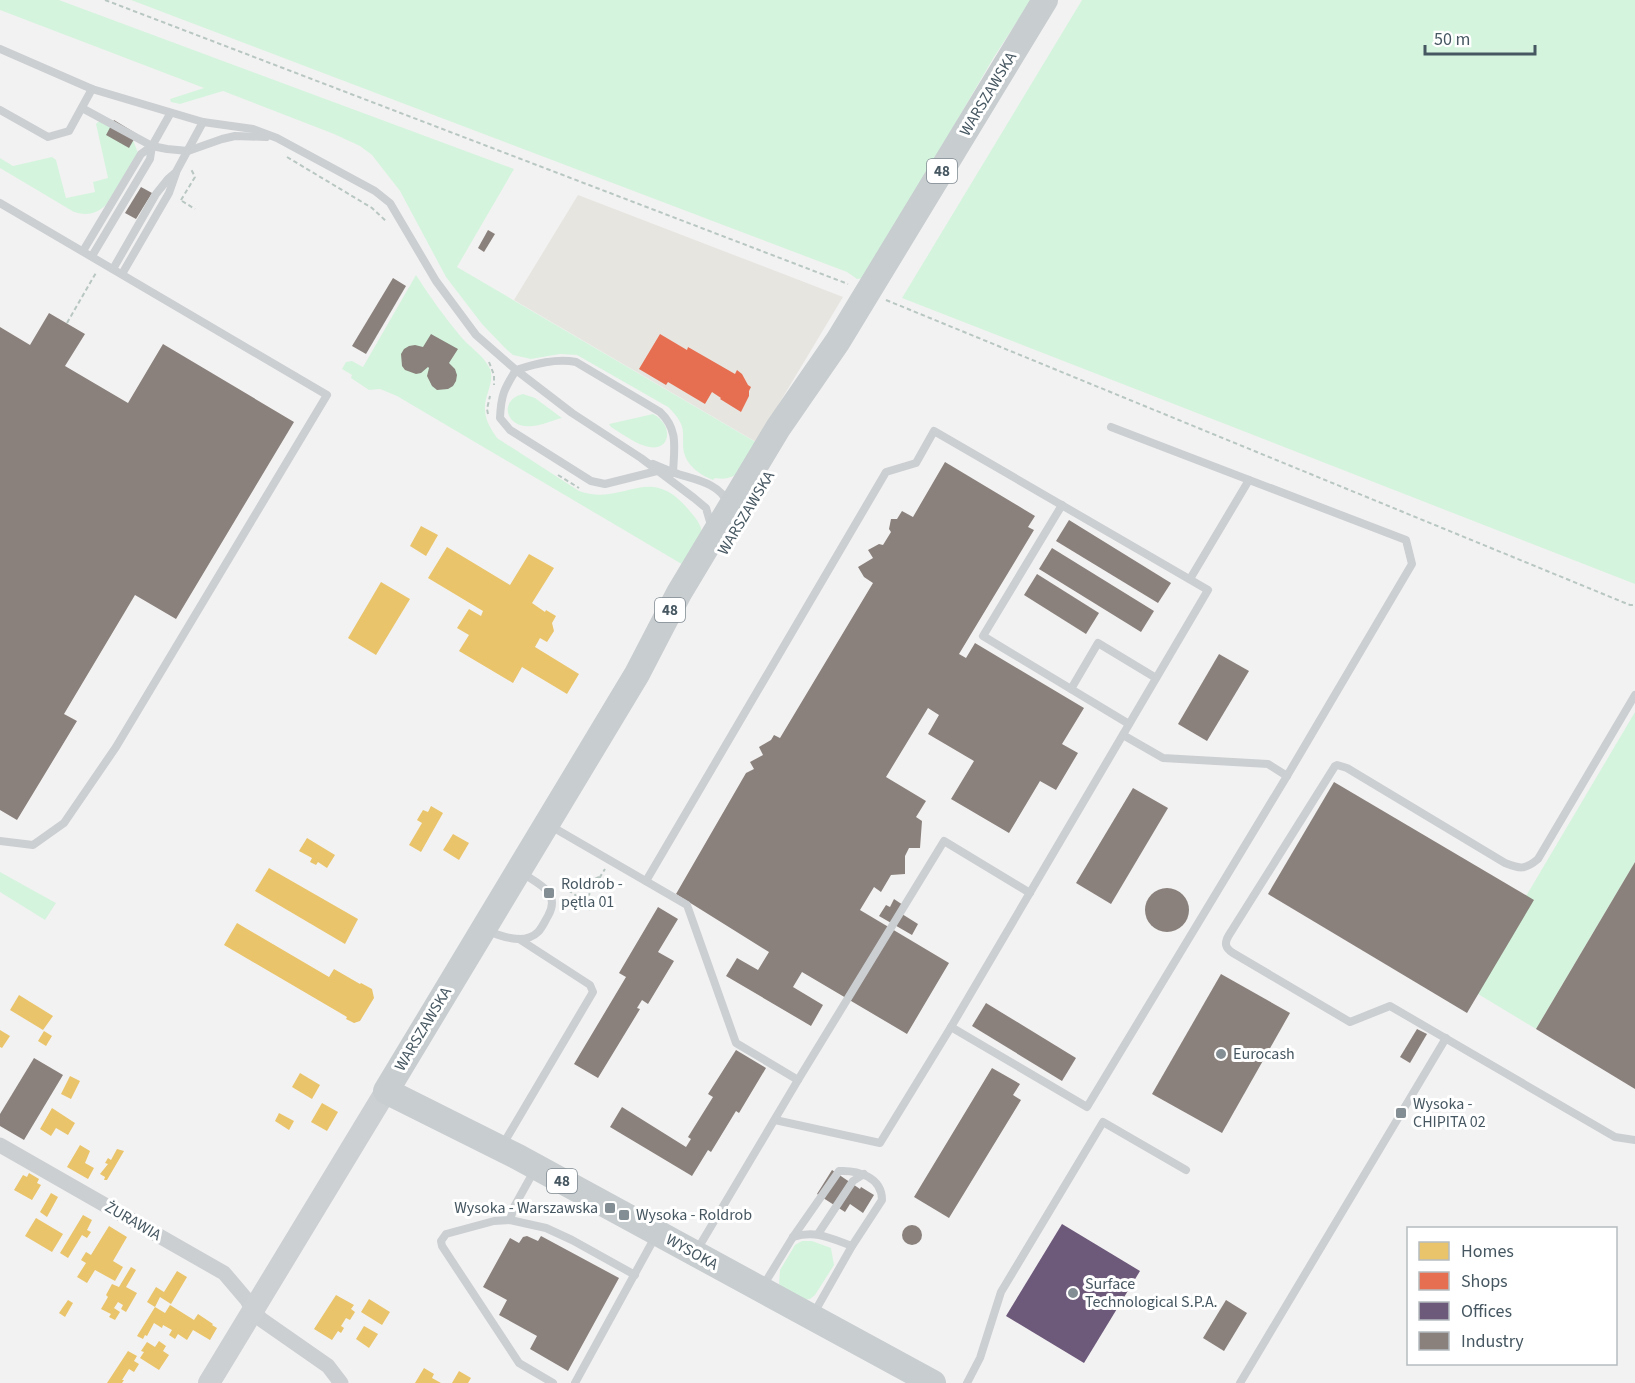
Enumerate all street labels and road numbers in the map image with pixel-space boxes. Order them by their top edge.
street label: WARSZAWSKA [954,47,1022,140]
road number: 48 [927,159,957,183]
street label: WARSZAWSKA [712,466,780,559]
road number: 48 [655,598,685,622]
street label: WARSZAWSKA [389,982,457,1075]
road number: 48 [547,1169,577,1193]
street label: ŻURAWIA [101,1196,166,1246]
street label: WYSOKA [662,1229,722,1276]

